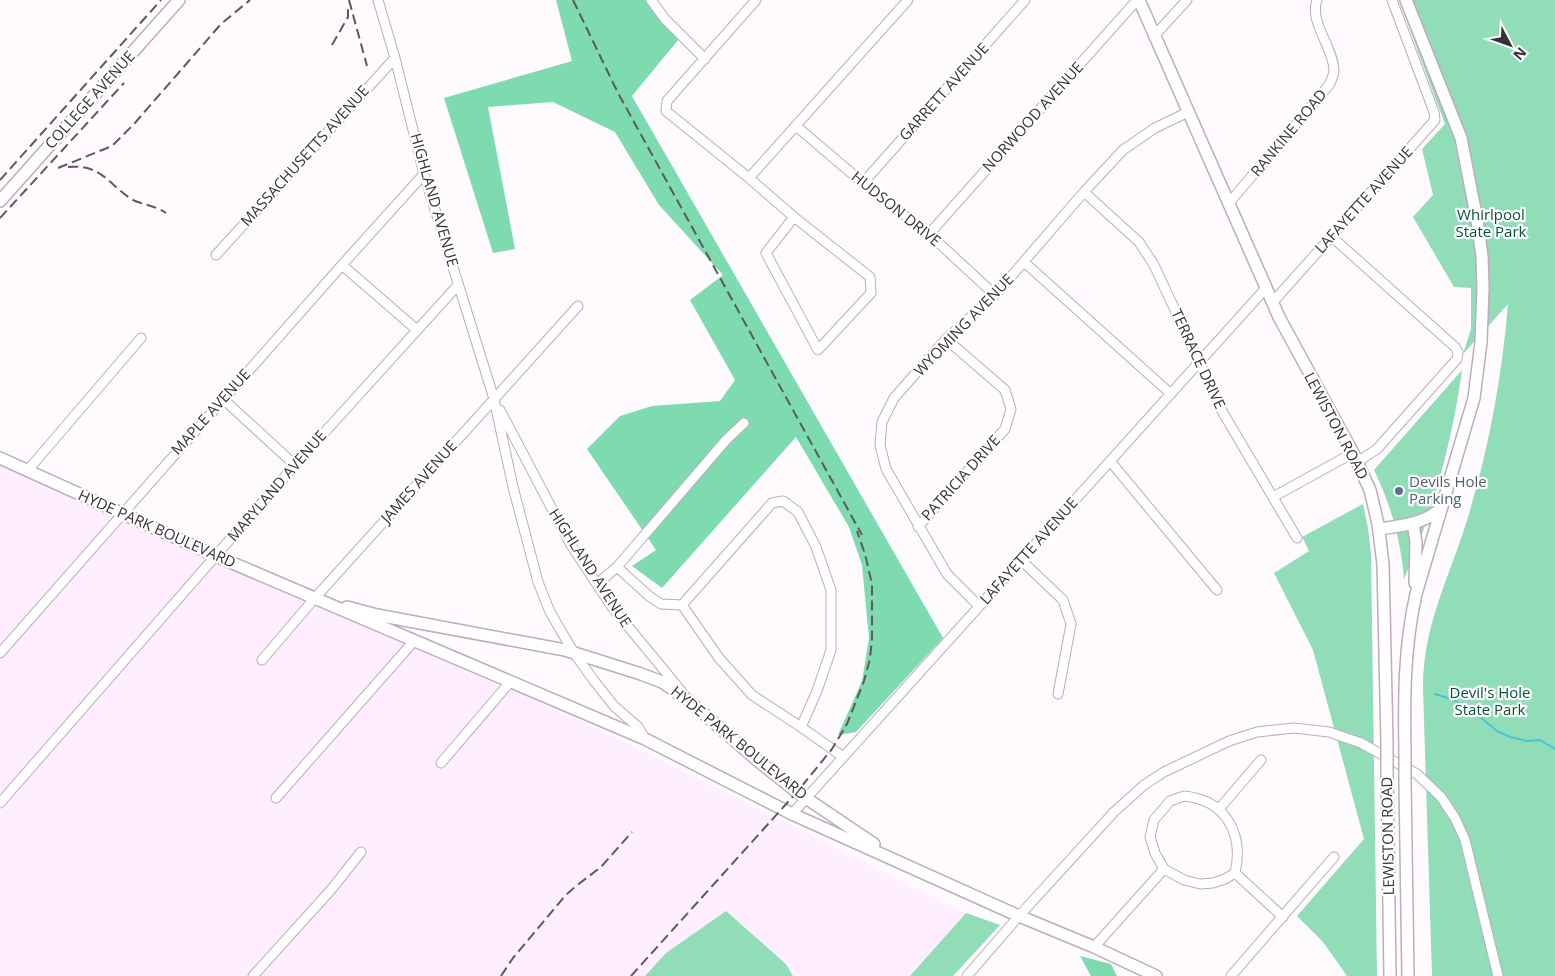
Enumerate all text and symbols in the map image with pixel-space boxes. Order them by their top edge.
north arrow [1485,20,1535,70]
street label: GARRETT AVENUE [894,38,993,144]
text: N [1509,43,1531,64]
street label: COLLEGE AVENUE [40,46,139,153]
street label: NORWOOD AVENUE [977,57,1087,176]
street label: MASSACHUSETTS AVENUE [236,81,373,230]
street label: RANKINE ROAD [1246,84,1331,180]
street label: HIGHLAND AVENUE [406,131,464,269]
street label: LAFAYETTE AVENUE [1310,142,1417,257]
street label: HUDSON DRIVE [848,166,946,250]
park label: Whirlpool State Park [1456,204,1527,241]
street label: WYOMING AVENUE [909,269,1017,380]
street label: TERRACE DRIVE [1167,305,1231,412]
street label: MAPLE AVENUE [166,364,254,459]
street label: LEWISTON ROAD [1300,368,1374,483]
street label: MARYLAND AVENUE [222,425,330,545]
street label: PATRICIA DRIVE [916,430,1004,524]
street label: JAMES AVENUE [374,436,461,528]
place label: Devils Hole Parking [1409,471,1487,508]
street label: HYDE PARK BOULEVARD [75,484,239,572]
marker: Devils Hole Parking [1393,485,1405,497]
street label: LAFAYETTE AVENUE [975,493,1082,608]
street label: HIGHLAND AVENUE [545,504,637,631]
street label: HYDE PARK BOULEVARD [667,681,812,804]
park label: Devil's Hole State Park [1450,682,1531,719]
street label: LEWISTON ROAD [1376,776,1398,896]

